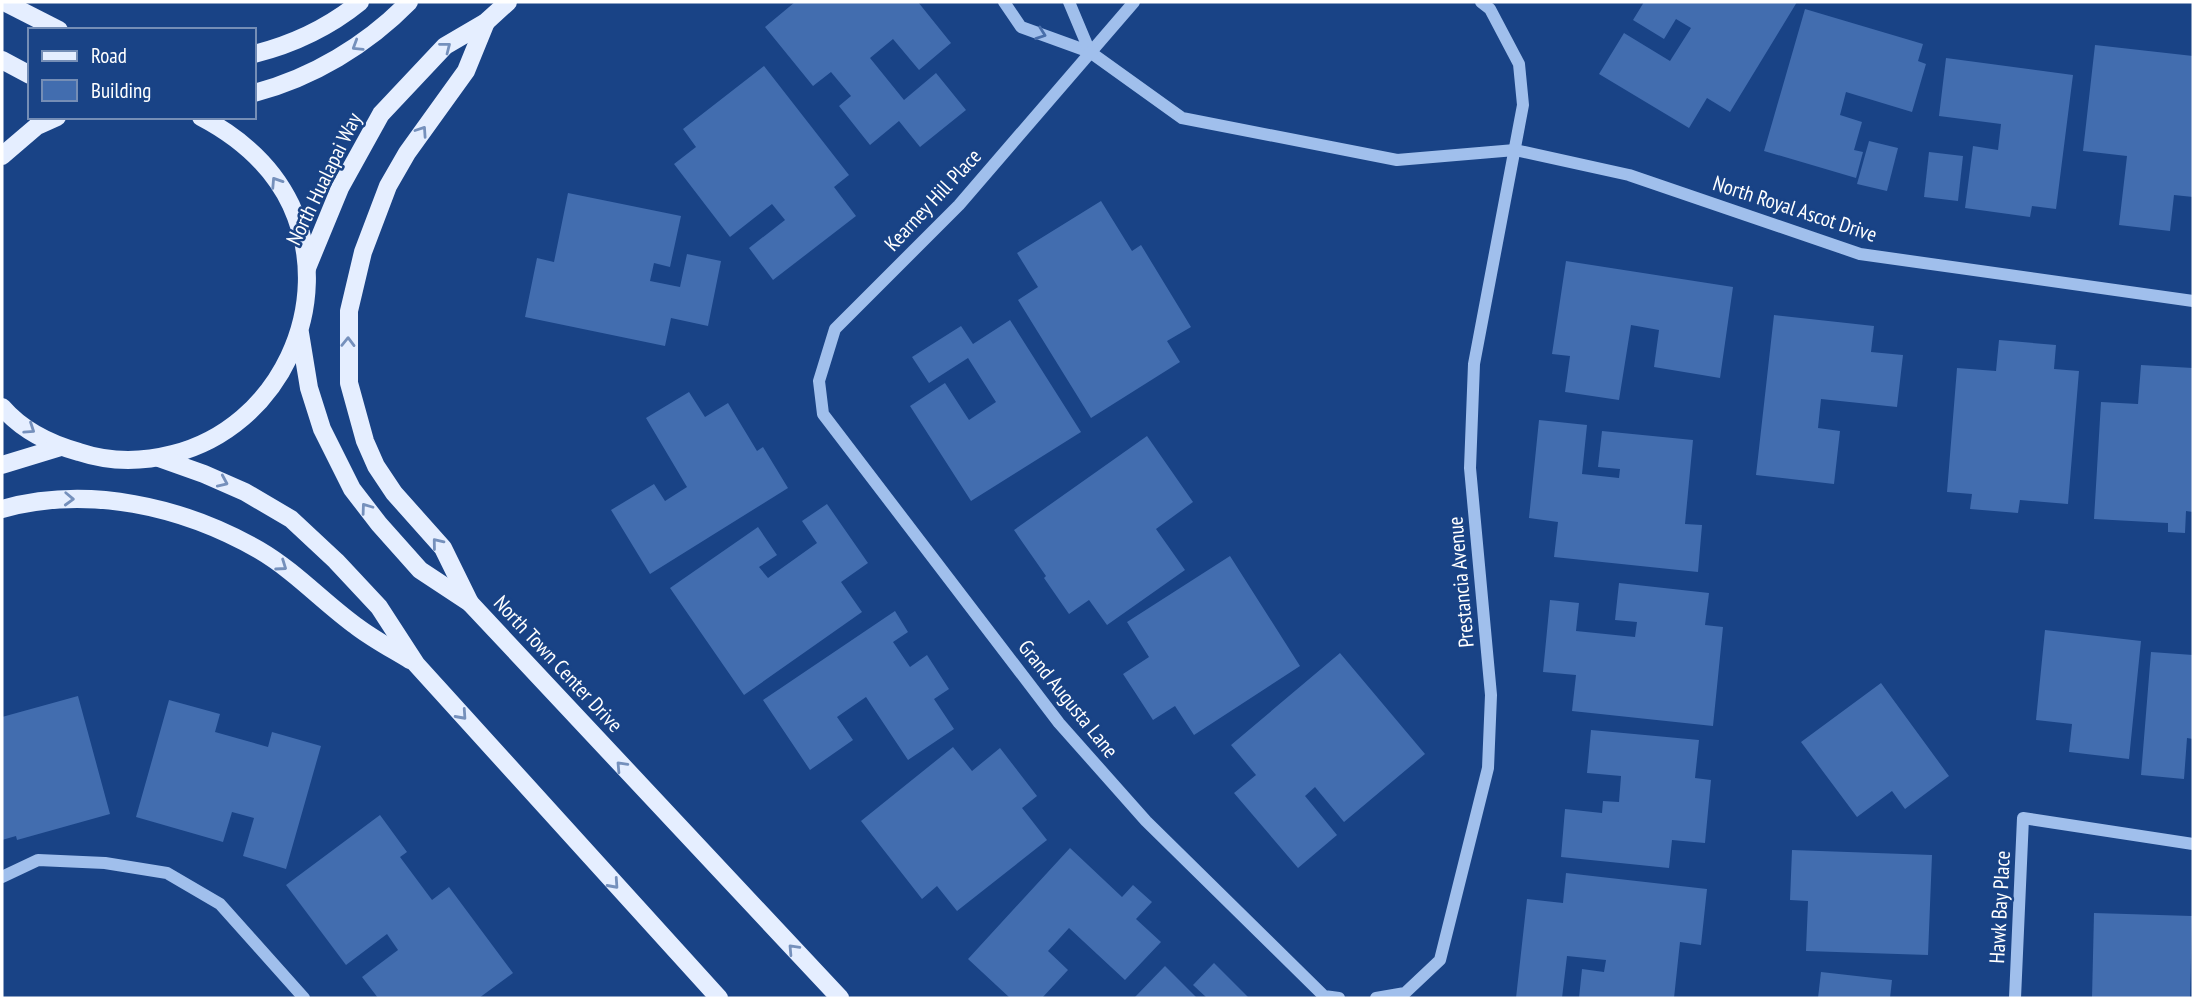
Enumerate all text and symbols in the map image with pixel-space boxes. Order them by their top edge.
one-way arrow [1035,26,1047,40]
legend [28,28,256,119]
one-way arrow [352,37,365,50]
text: Road [91,42,127,69]
one-way arrow [438,43,450,56]
text: Building [91,77,151,104]
street label: North Hualapai Way [280,108,367,249]
one-way arrow [414,126,426,139]
street label: Kearney Hill Place [878,143,987,256]
street label: North Royal Ascot Drive [1710,169,1881,248]
one-way arrow [272,176,285,189]
one-way arrow [340,336,356,347]
one-way arrow [22,421,35,433]
one-way arrow [215,474,228,488]
one-way arrow [64,492,75,507]
one-way arrow [362,503,375,516]
street label: Prestancia Avenue [1441,515,1480,649]
one-way arrow [433,538,446,550]
one-way arrow [274,558,287,570]
street label: North Town Center Drive [488,590,629,738]
street label: Grand Augusta Lane [1012,634,1124,763]
one-way arrow [454,707,466,720]
one-way arrow [617,761,629,774]
street label: Hawk Bay Place [1983,850,2016,964]
one-way arrow [606,876,618,889]
one-way arrow [789,944,801,957]

